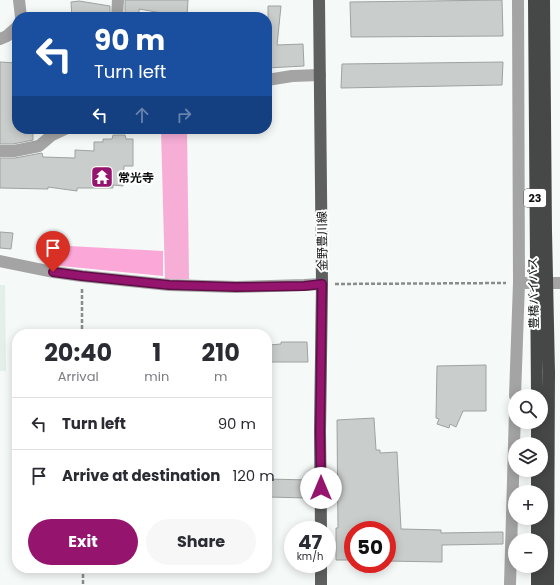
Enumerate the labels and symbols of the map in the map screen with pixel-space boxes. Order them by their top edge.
temple icon: 常光寺 [89,164,115,190]
place label: 常光寺 [118,169,154,186]
road number: 23 [524,189,546,207]
street label: 金野豊川線 [313,211,331,271]
pin [36,231,70,272]
street label: 豊橋バイパス [524,257,542,329]
position arrow [300,467,342,509]
speed limit sign: 50 [344,521,396,573]

